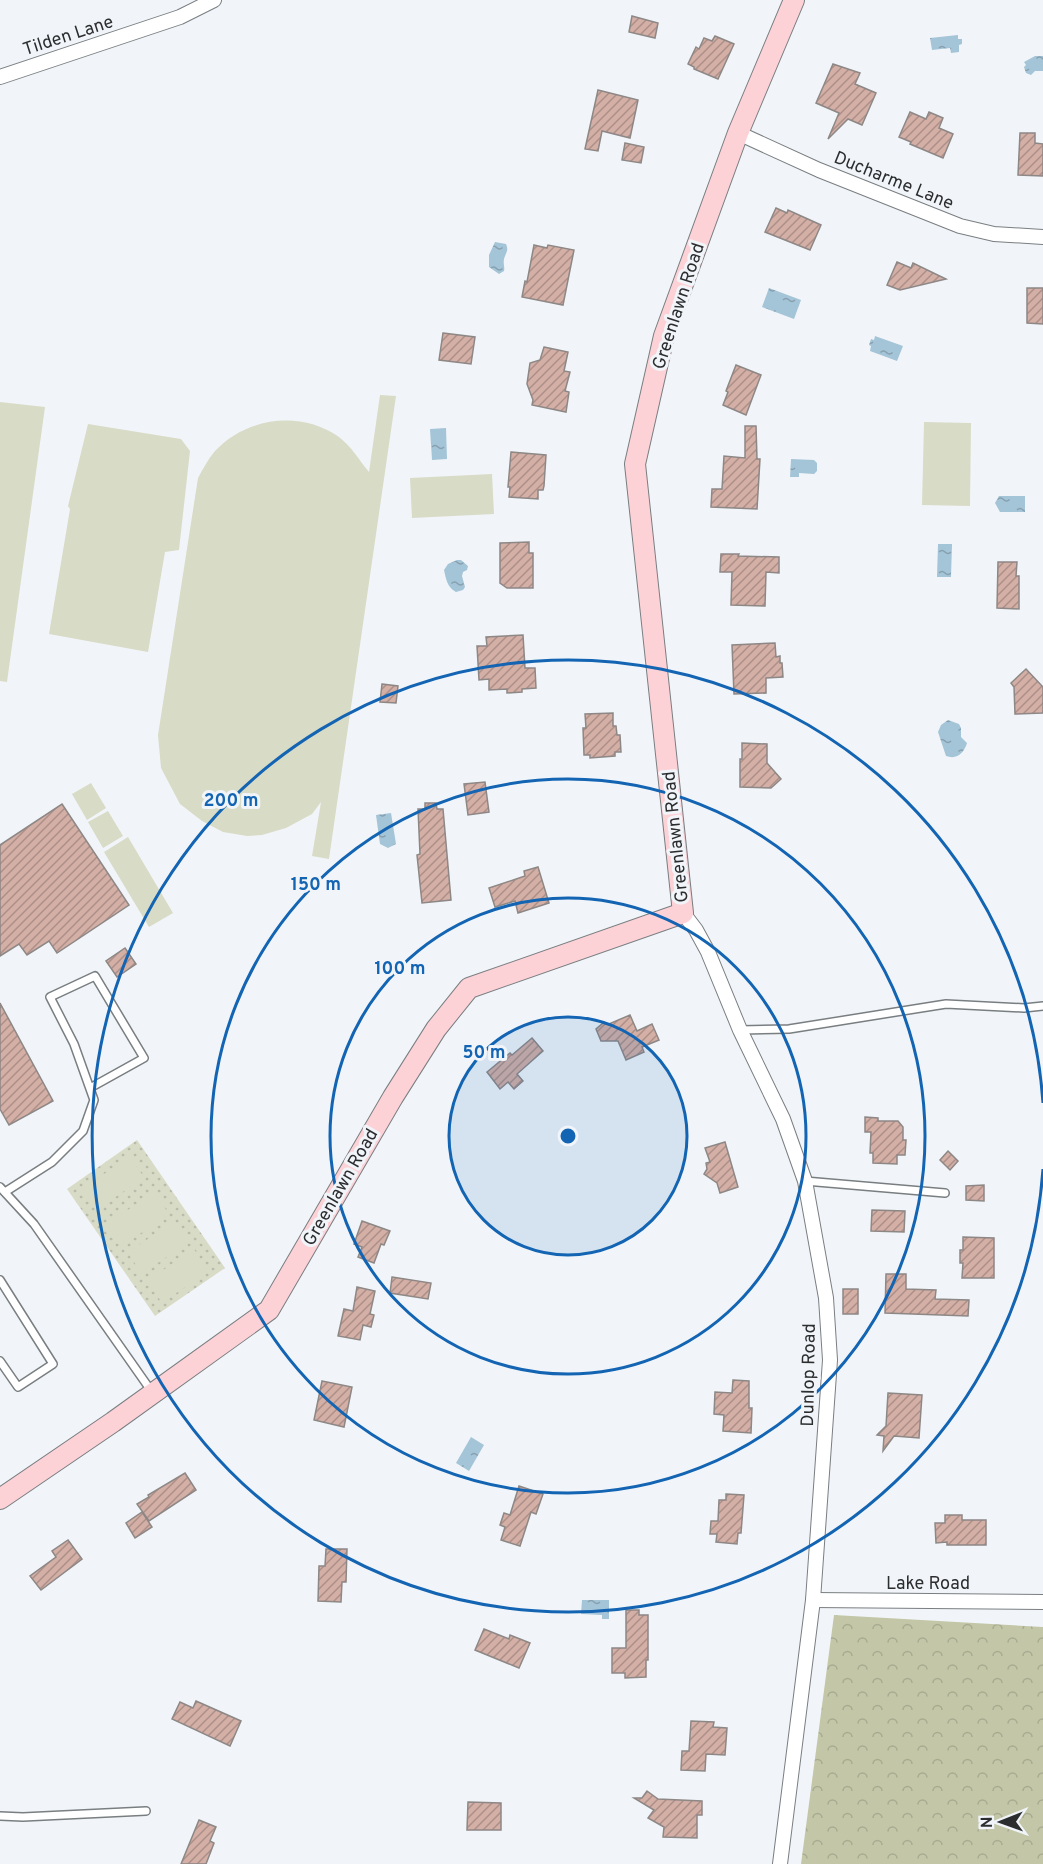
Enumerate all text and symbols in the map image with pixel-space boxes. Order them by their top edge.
street label: Tilden Lane [20,11,117,62]
street label: Ducharme Lane [830,147,957,216]
street label: Greenlawn Road [648,240,711,373]
street label: Greenlawn Road [658,770,695,904]
text: 200 m [203,790,259,813]
text: 150 m [291,874,341,897]
text: 100 m [374,958,426,981]
text: 50 m [462,1042,506,1065]
street label: Greenlawn Road [298,1125,384,1251]
centre of rings [558,1126,578,1146]
street label: Dunlop Road [797,1323,822,1427]
street label: Lake Road [886,1573,970,1596]
north arrow [971,1792,1031,1852]
text: N [978,1816,998,1828]

